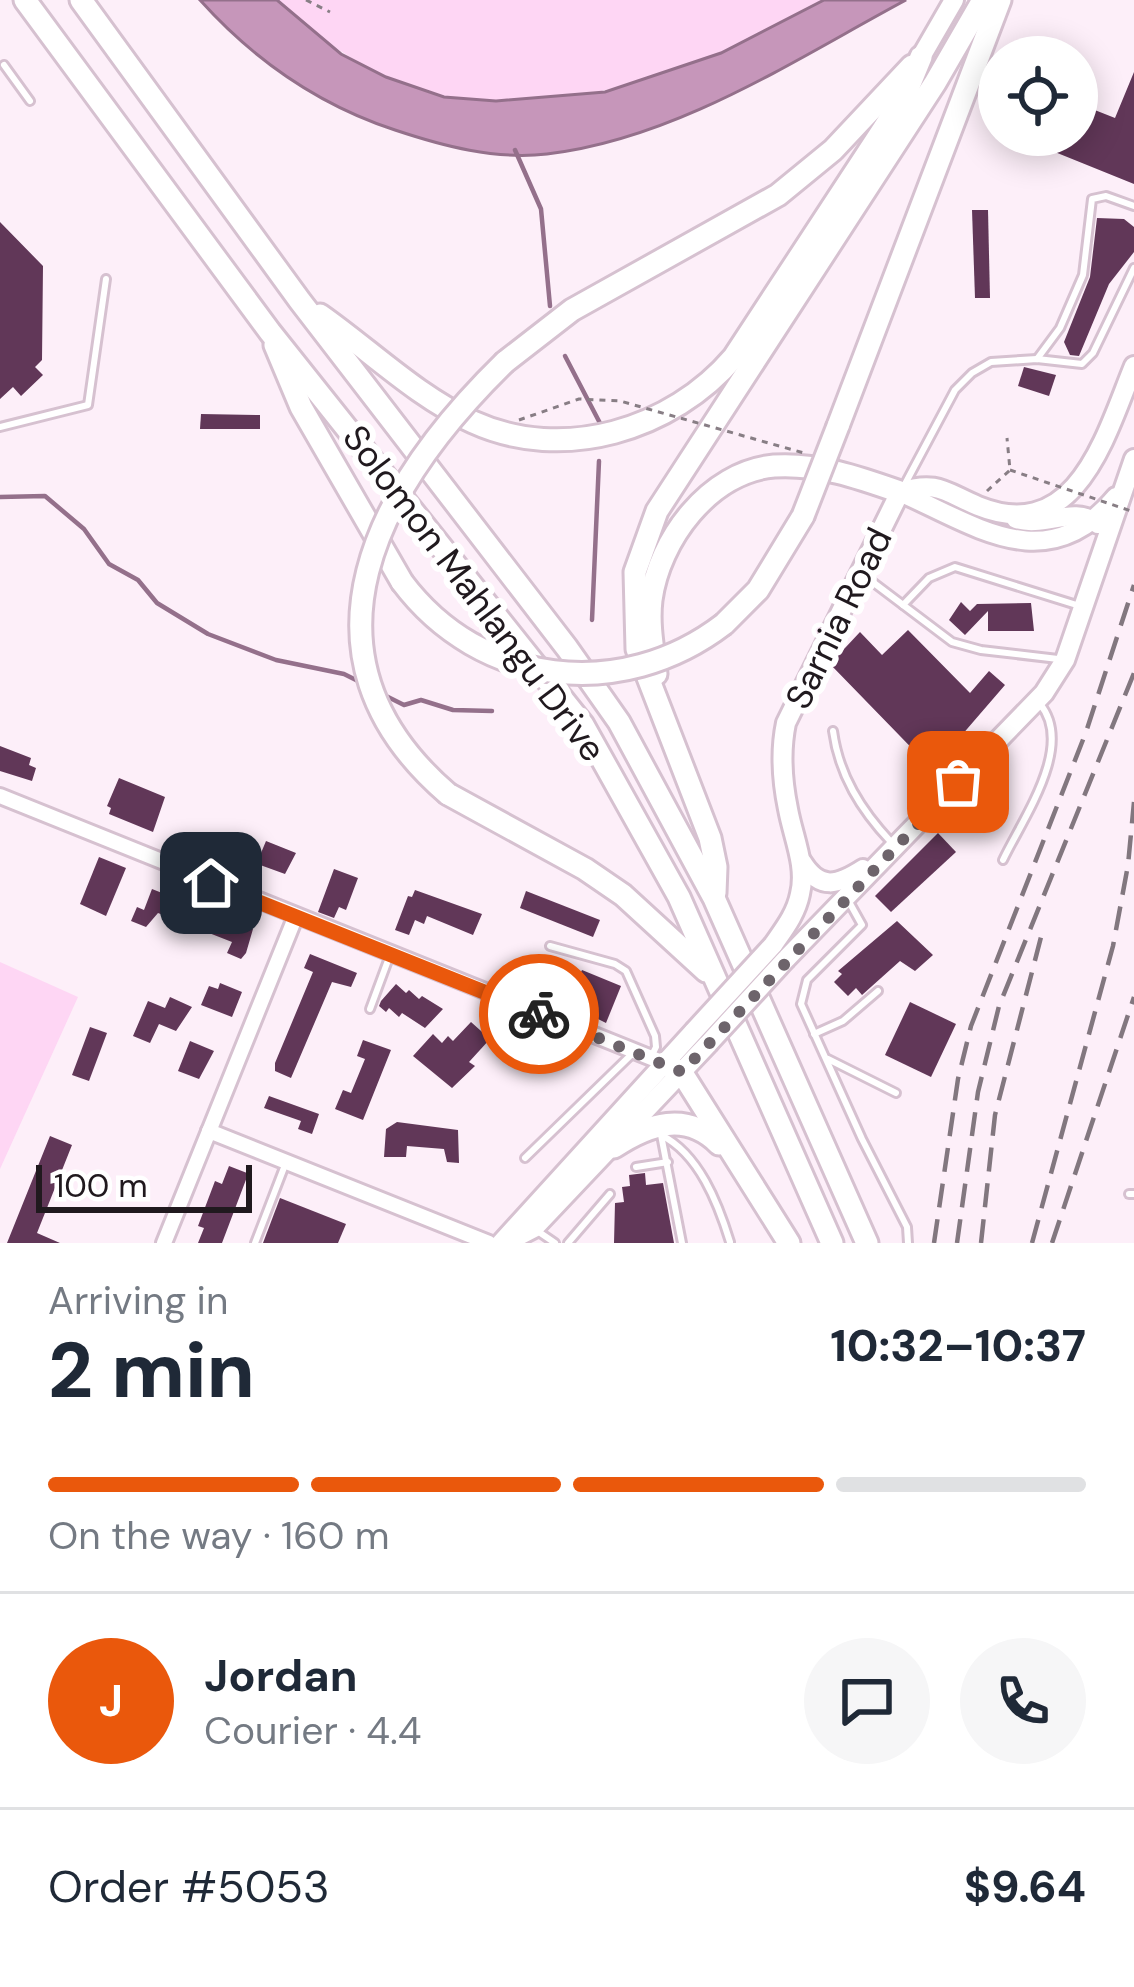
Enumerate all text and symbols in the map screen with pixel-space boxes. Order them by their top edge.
map controls [978,36,1098,156]
button: locate [978,36,1098,156]
street label: Solomon Mahlangu Drive [333,416,617,771]
street label: Sarnia Road [774,520,903,717]
pin [907,731,1009,833]
icon: bag [925,749,991,815]
pin [160,832,262,934]
icon: home [178,850,244,916]
courier [479,954,599,1074]
icon: bike [506,981,572,1047]
scale bar [36,1159,252,1212]
text: 100 m [54,1164,148,1207]
text: Arriving in [48,1275,228,1326]
text: 10:32–10:37 [830,1316,1086,1375]
text: 2 min [48,1320,255,1421]
text: On the way · 160 m [48,1510,389,1561]
button: chat [804,1638,930,1764]
button: phone [960,1638,1086,1764]
text: Jordan [204,1646,357,1705]
text: J [99,1671,123,1730]
text: Courier · 4.4 [204,1705,421,1756]
text: Order #5053 [48,1857,329,1916]
text: $9.64 [964,1857,1086,1916]

